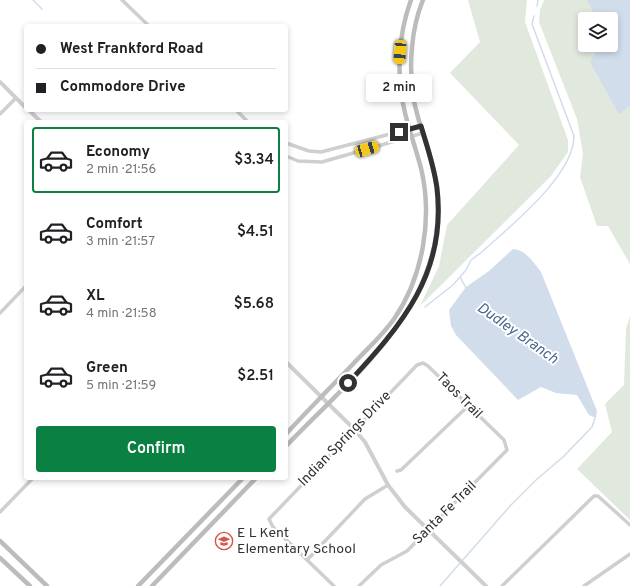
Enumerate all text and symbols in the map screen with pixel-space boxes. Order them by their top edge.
map controls [578,12,618,52]
button: layers [578,12,618,52]
text: West Frankford Road [60,40,203,59]
car [393,40,407,64]
callout: 2 min [366,74,432,102]
text: Commodore Drive [60,78,186,97]
text: 2 min [382,80,416,96]
route end [390,123,408,141]
car [354,140,380,158]
icon: car [38,142,74,178]
text: Economy [86,143,150,162]
text: $3.34 [234,151,274,170]
text: 2 min · 21:56 [86,162,156,178]
icon: car [38,214,74,250]
text: Comfort [86,215,143,234]
text: $4.51 [237,223,274,242]
text: 3 min · 21:57 [86,234,155,250]
icon: car [38,286,74,322]
text: XL [86,287,104,306]
text: $5.68 [234,295,274,314]
water label: Dudley Branch [473,299,561,369]
text: 4 min · 21:58 [86,306,157,322]
icon: car [38,358,74,394]
text: Green [86,359,128,378]
text: $2.51 [237,367,274,386]
street label: Taos Trail [432,369,486,423]
route start [339,374,357,392]
text: 5 min · 21:59 [86,378,156,394]
street label: Indian Springs Drive [295,388,395,490]
button: Confirm [36,426,276,472]
street label: Santa Fe Trail [410,478,480,548]
place label: E L Kent Elementary School [237,525,356,558]
school or university icon: E L Kent Elementary School [214,531,234,551]

